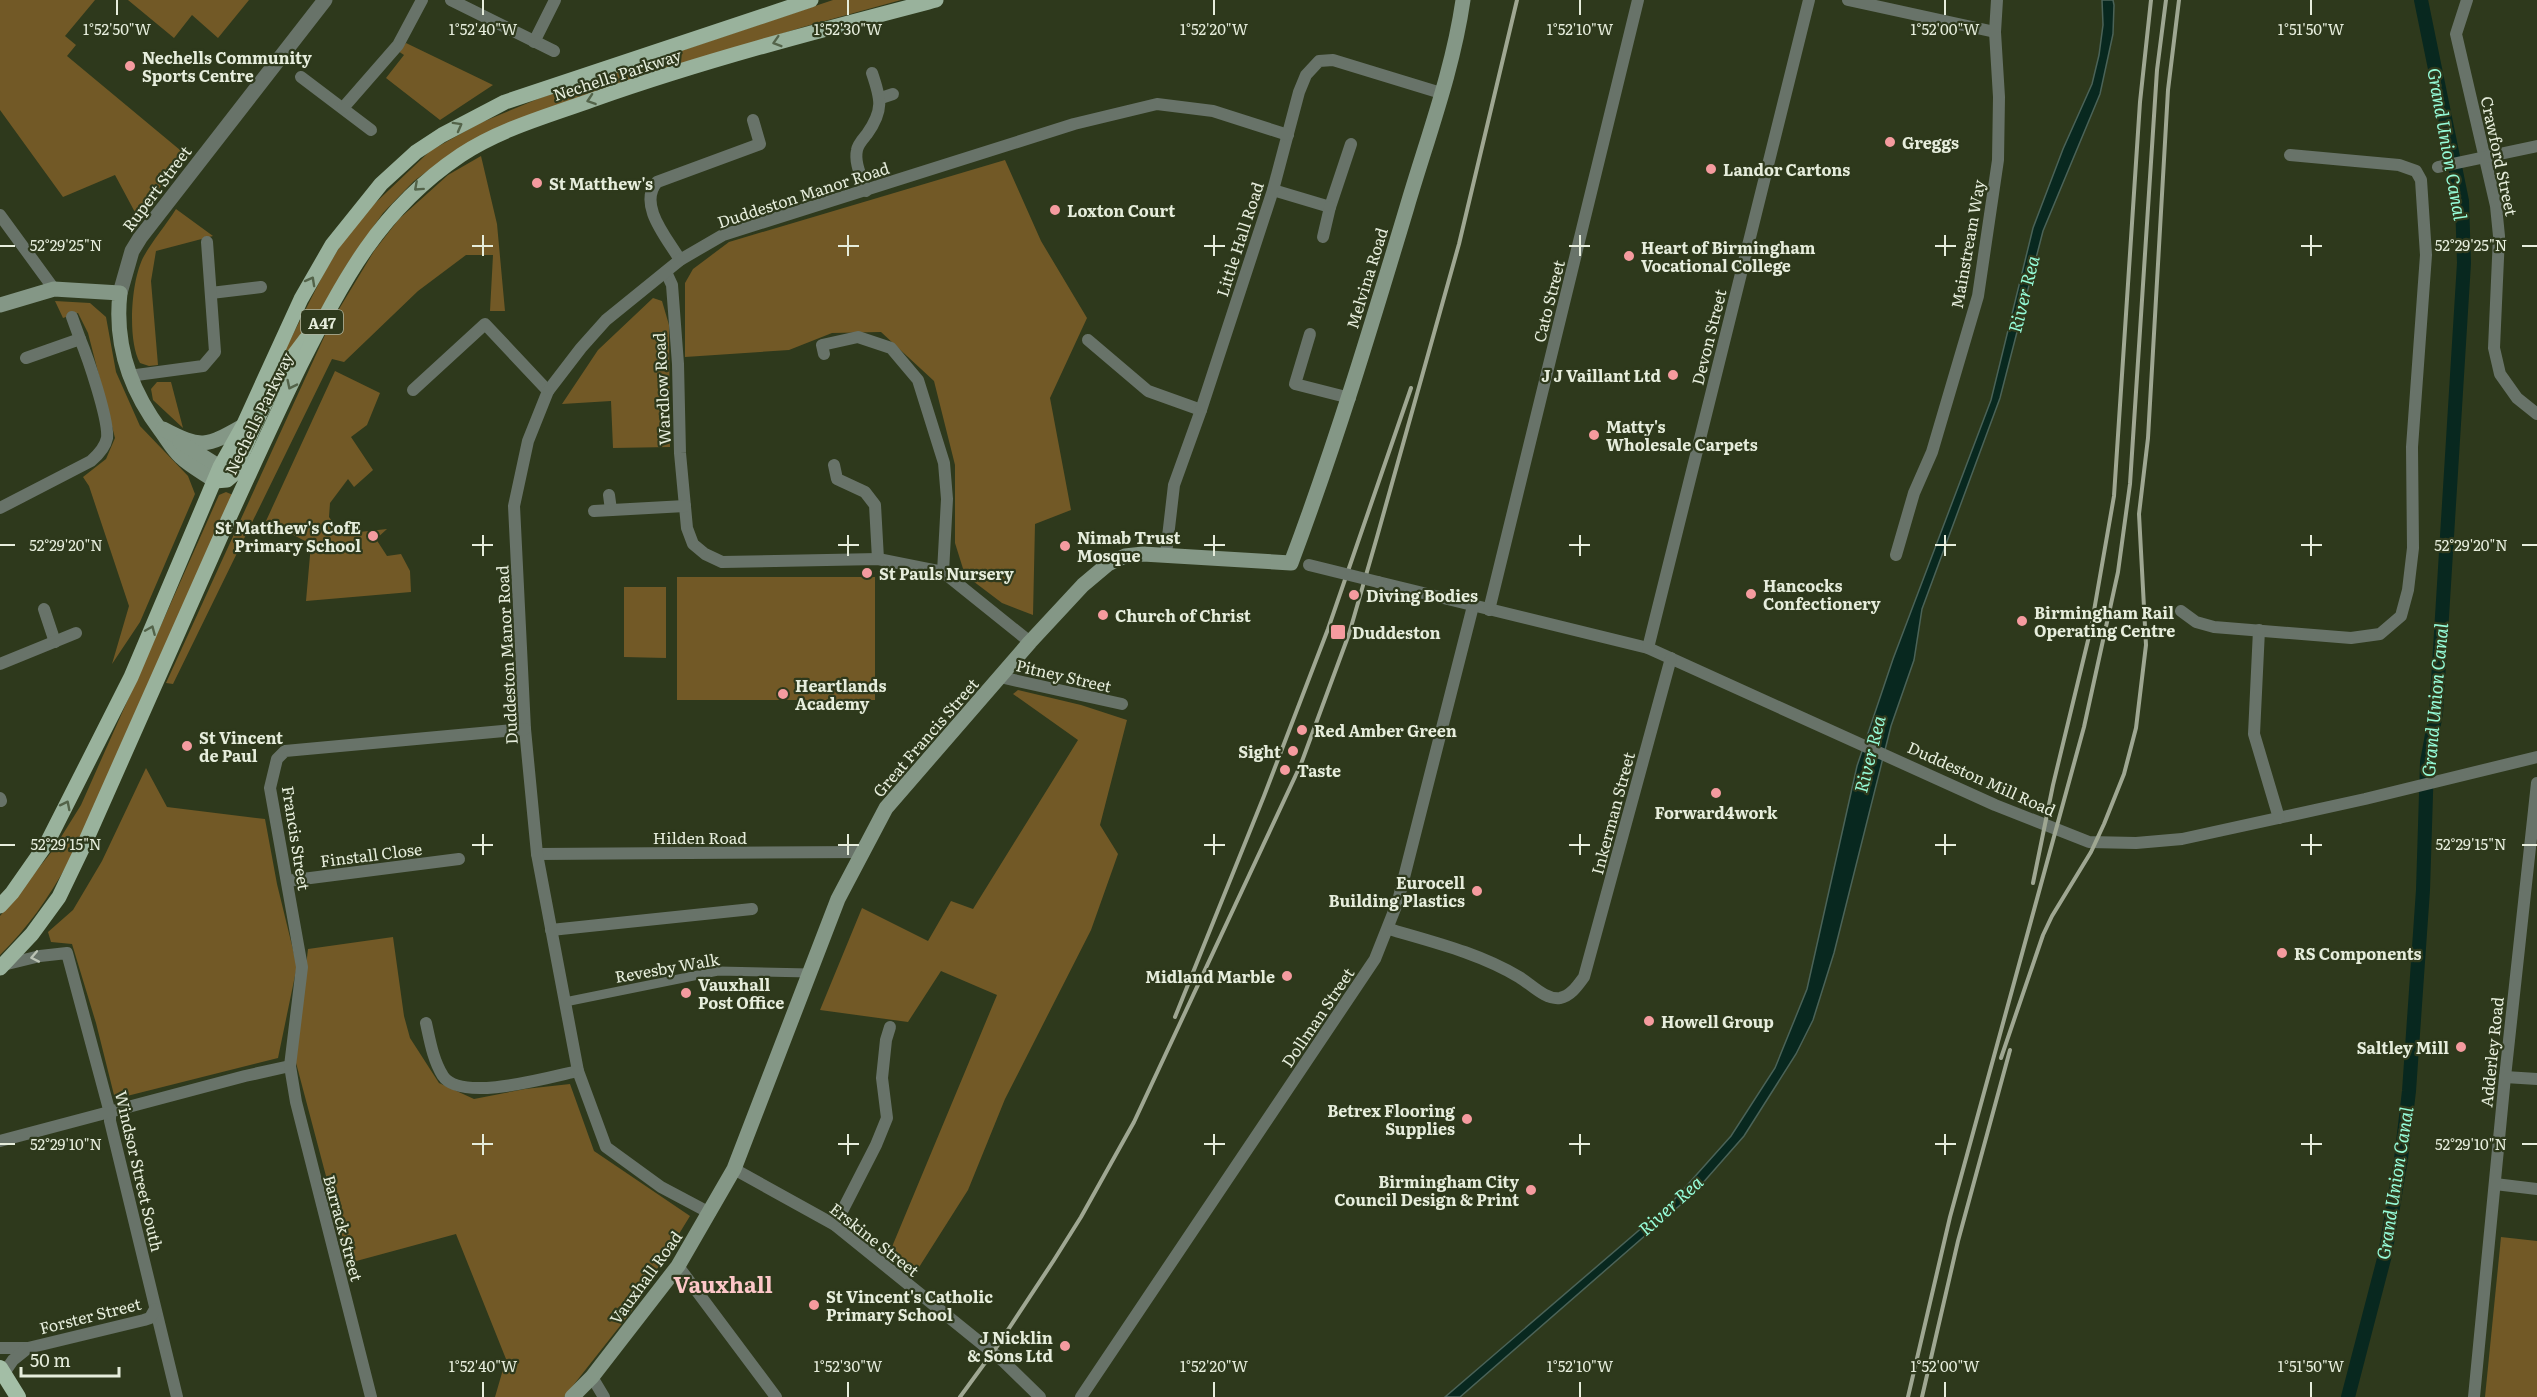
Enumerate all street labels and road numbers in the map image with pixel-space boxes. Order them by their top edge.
street label: Nechells Parkway [550,42,685,106]
street label: Crawford Street [2476,94,2525,219]
street label: Rupert Street [116,140,197,236]
street label: Duddeston Manor Road [714,155,892,233]
street label: Mainstream Way [1944,177,1990,310]
street label: Little Hall Road [1209,178,1269,300]
street label: Melvina Road [1339,224,1393,332]
street label: Cato Street [1526,257,1570,345]
street label: Devon Street [1684,286,1732,388]
road number: A47 [301,310,343,334]
street label: Wardlow Road [646,332,676,446]
street label: Nechells Parkway [218,347,298,478]
street label: Duddeston Manor Road [489,564,523,745]
street label: Pitney Street [1014,652,1115,698]
street label: Great Francis Street [866,672,984,802]
street label: Duddeston Mill Road [1904,734,2060,822]
street label: Inkerman Street [1584,749,1640,877]
street label: Francis Street [277,784,317,893]
street label: Hilden Road [653,825,747,849]
street label: Finstall Close [319,836,423,872]
street label: Revesby Walk [613,946,722,988]
street label: Dollman Street [1275,962,1360,1072]
street label: Adderley Road [2473,995,2509,1108]
street label: Windsor Street South [110,1088,170,1254]
street label: Barrack Street [318,1172,370,1284]
street label: Erskine Street [825,1196,925,1282]
street label: Vauxhall Road [603,1225,687,1329]
street label: Forster Street [37,1291,144,1339]

